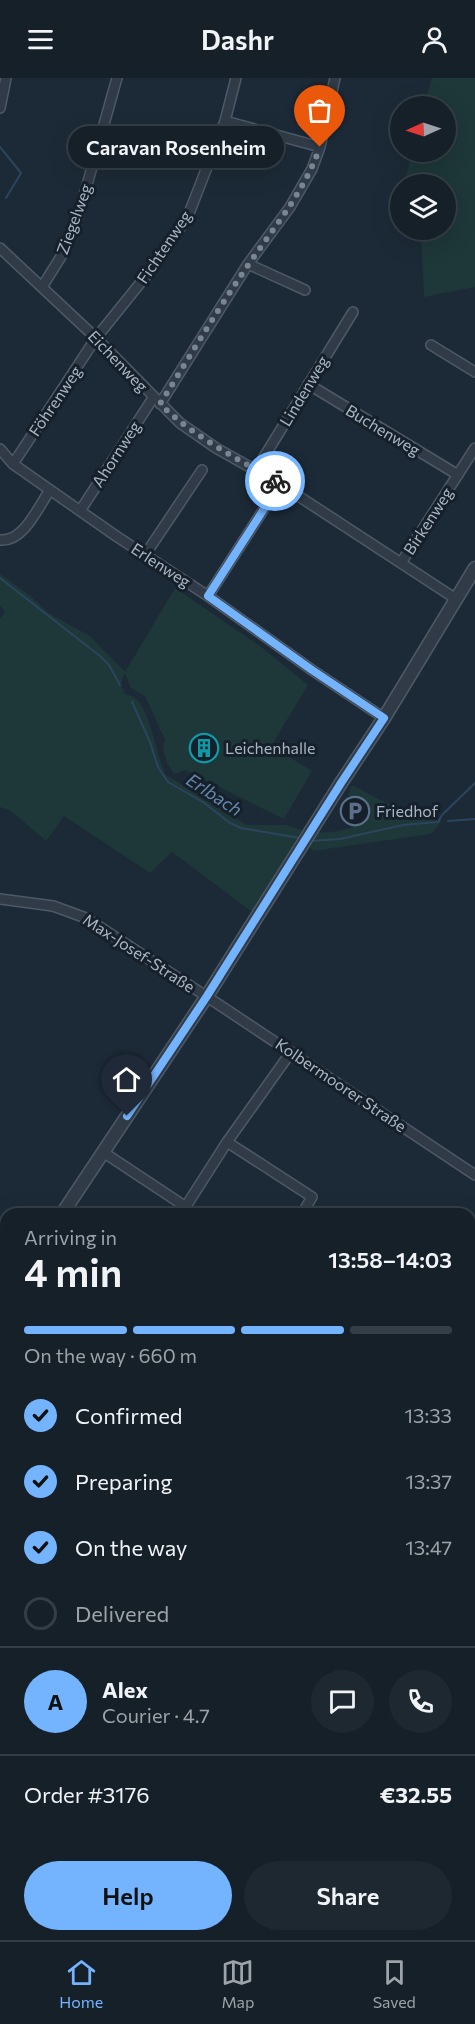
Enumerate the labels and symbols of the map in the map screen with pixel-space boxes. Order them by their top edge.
pin [294,85,345,147]
north arrow [390,96,456,162]
callout: Caravan Rosenheim [68,126,284,168]
street label: Ziegelweg [52,181,95,257]
street label: Fichtenweg [132,206,195,287]
street label: Eichenweg [85,326,152,395]
street label: Lindenweg [275,352,332,429]
street label: Föhrenweg [24,362,85,439]
street label: Buchenweg [343,400,424,459]
street label: Ahornweg [87,417,144,490]
courier [245,451,305,511]
street label: Birkenweg [399,483,456,558]
street label: Erlenweg [128,538,195,591]
building icon: Leichenhalle [188,732,220,764]
place label: Leichenhalle [225,738,316,757]
water label: Erlbach [183,768,246,820]
parking icon: Friedhof [339,795,371,827]
place label: Friedhof [376,801,439,820]
street label: Max-Josef-Straße [80,909,199,996]
street label: Kolbermoorer Straße [272,1034,410,1135]
pin [101,1054,152,1116]

